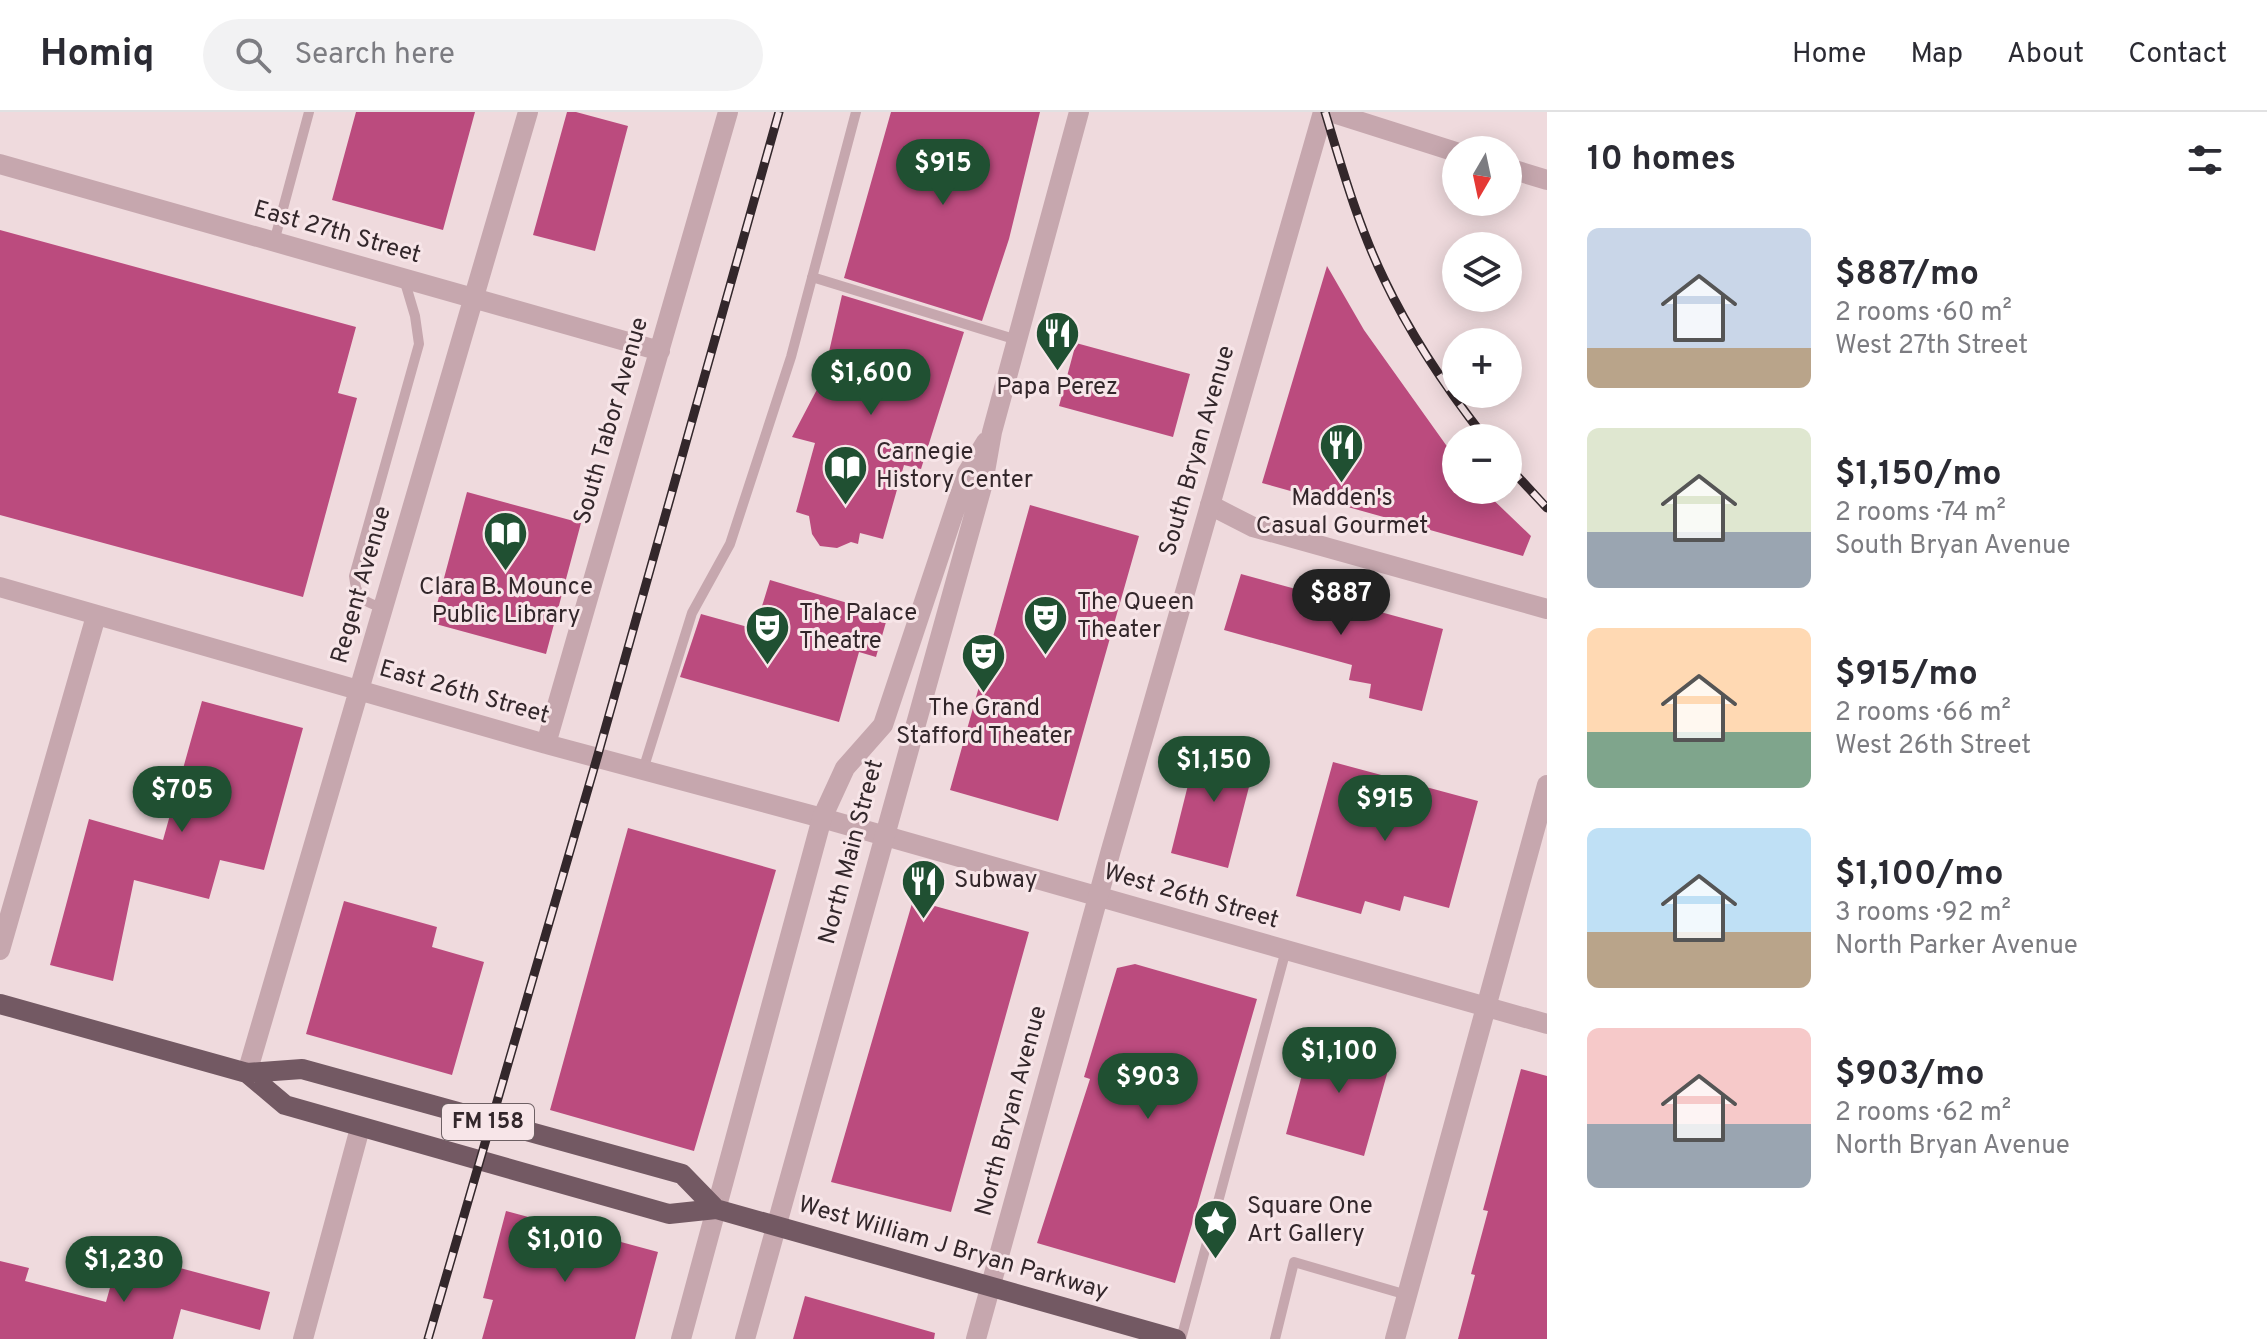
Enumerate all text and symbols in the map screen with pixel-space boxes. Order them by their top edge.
search box [203,19,763,91]
text: Homiq [40,31,155,80]
icon: search [231,33,275,77]
text: Search here [295,37,455,74]
text: Home [1792,37,1866,73]
text: Map [1910,37,1963,73]
text: About [2007,37,2084,73]
text: Contact [2128,37,2227,73]
north arrow [1442,136,1522,216]
map controls [1442,136,1522,504]
icon: filters [2183,138,2227,182]
pin: $915 [896,139,990,207]
text: 10 homes [1587,139,1736,182]
text: $915 [914,148,972,181]
street label: East 27th Street [250,195,424,271]
button: layers [1442,232,1522,312]
text: $887/mo [1835,254,1979,297]
icon: home [1651,260,1747,356]
text: 2 rooms · 60 m² [1835,297,2012,330]
restaurant icon: Papa Perez [1033,310,1081,373]
street label: South Tabor Avenue [568,314,656,528]
button: + [1442,328,1522,408]
text: West 27th Street [1835,330,2028,363]
street label: South Bryan Avenue [1154,342,1242,560]
pin: $1,600 [806,349,936,417]
text: $1,600 [829,358,913,391]
place label: Papa Perez [996,373,1118,403]
restaurant icon: Madden's Casual Gourmet [1318,421,1366,484]
button: − [1442,424,1522,504]
place label: Carnegie History Center [876,438,1033,496]
library icon: Carnegie History Center [821,443,869,506]
text: $1,150/mo [1835,454,2002,497]
icon: home [1651,460,1747,556]
place label: Madden's Casual Gourmet [1256,484,1428,542]
text: 2 rooms · 74 m² [1835,497,2006,530]
street label: Regent Avenue [325,503,399,667]
library icon: Clara B. Mounce Public Library [482,510,530,573]
text: South Bryan Avenue [1835,530,2071,563]
pin: $887 [1294,569,1388,637]
place label: Clara B. Mounce Public Library [419,573,593,631]
text: $887 [1310,578,1372,611]
place label: The Queen Theater [1077,588,1194,646]
theatre icon: The Queen Theater [1022,593,1070,656]
place label: The Palace Theatre [799,599,917,657]
theatre icon: The Palace Theatre [744,604,792,667]
theatre icon: The Grand Stafford Theater [960,631,1008,694]
street label: East 26th Street [376,654,552,732]
text: $915/mo [1835,654,1978,697]
icon: home [1651,660,1747,756]
place label: The Grand Stafford Theater [896,694,1072,752]
text: 2 rooms · 66 m² [1835,697,2011,730]
text: West 26th Street [1835,730,2031,763]
pin: $1,150 [1149,736,1279,804]
text: $1,150 [1176,745,1252,778]
street label: North Main Street [813,756,891,948]
pin: $705 [135,766,229,834]
text: $705 [151,775,213,808]
pin: $915 [1338,775,1432,843]
text: $915 [1356,784,1414,817]
text: $1,100/mo [1835,854,2003,897]
restaurant icon: Subway [899,857,947,920]
street label: West 26th Street [1100,858,1282,936]
icon: home [1651,860,1747,956]
place label: Subway [954,866,1037,896]
text: 3 rooms · 92 m² [1835,897,2011,930]
text: North Parker Avenue [1835,930,2078,963]
street label: North Bryan Avenue [969,1002,1055,1220]
pin: $1,100 [1274,1027,1404,1095]
text: $1,100 [1300,1036,1378,1069]
pin: $903 [1101,1053,1195,1121]
text: $903/mo [1835,1054,1984,1097]
icon: home [1651,1060,1747,1156]
text: $903 [1116,1062,1180,1095]
text: 2 rooms · 62 m² [1835,1097,2011,1130]
road number: FM 158 [442,1104,534,1140]
text: North Bryan Avenue [1835,1130,2070,1163]
street label: West William J Bryan Parkway [795,1190,1111,1308]
place label: Square One Art Gallery [1247,1192,1373,1250]
place icon: Square One Art Gallery [1192,1197,1240,1260]
pin: $1,010 [500,1216,630,1284]
text: $1,010 [526,1225,604,1258]
pin: $1,230 [59,1236,189,1304]
text: $1,230 [83,1245,165,1278]

